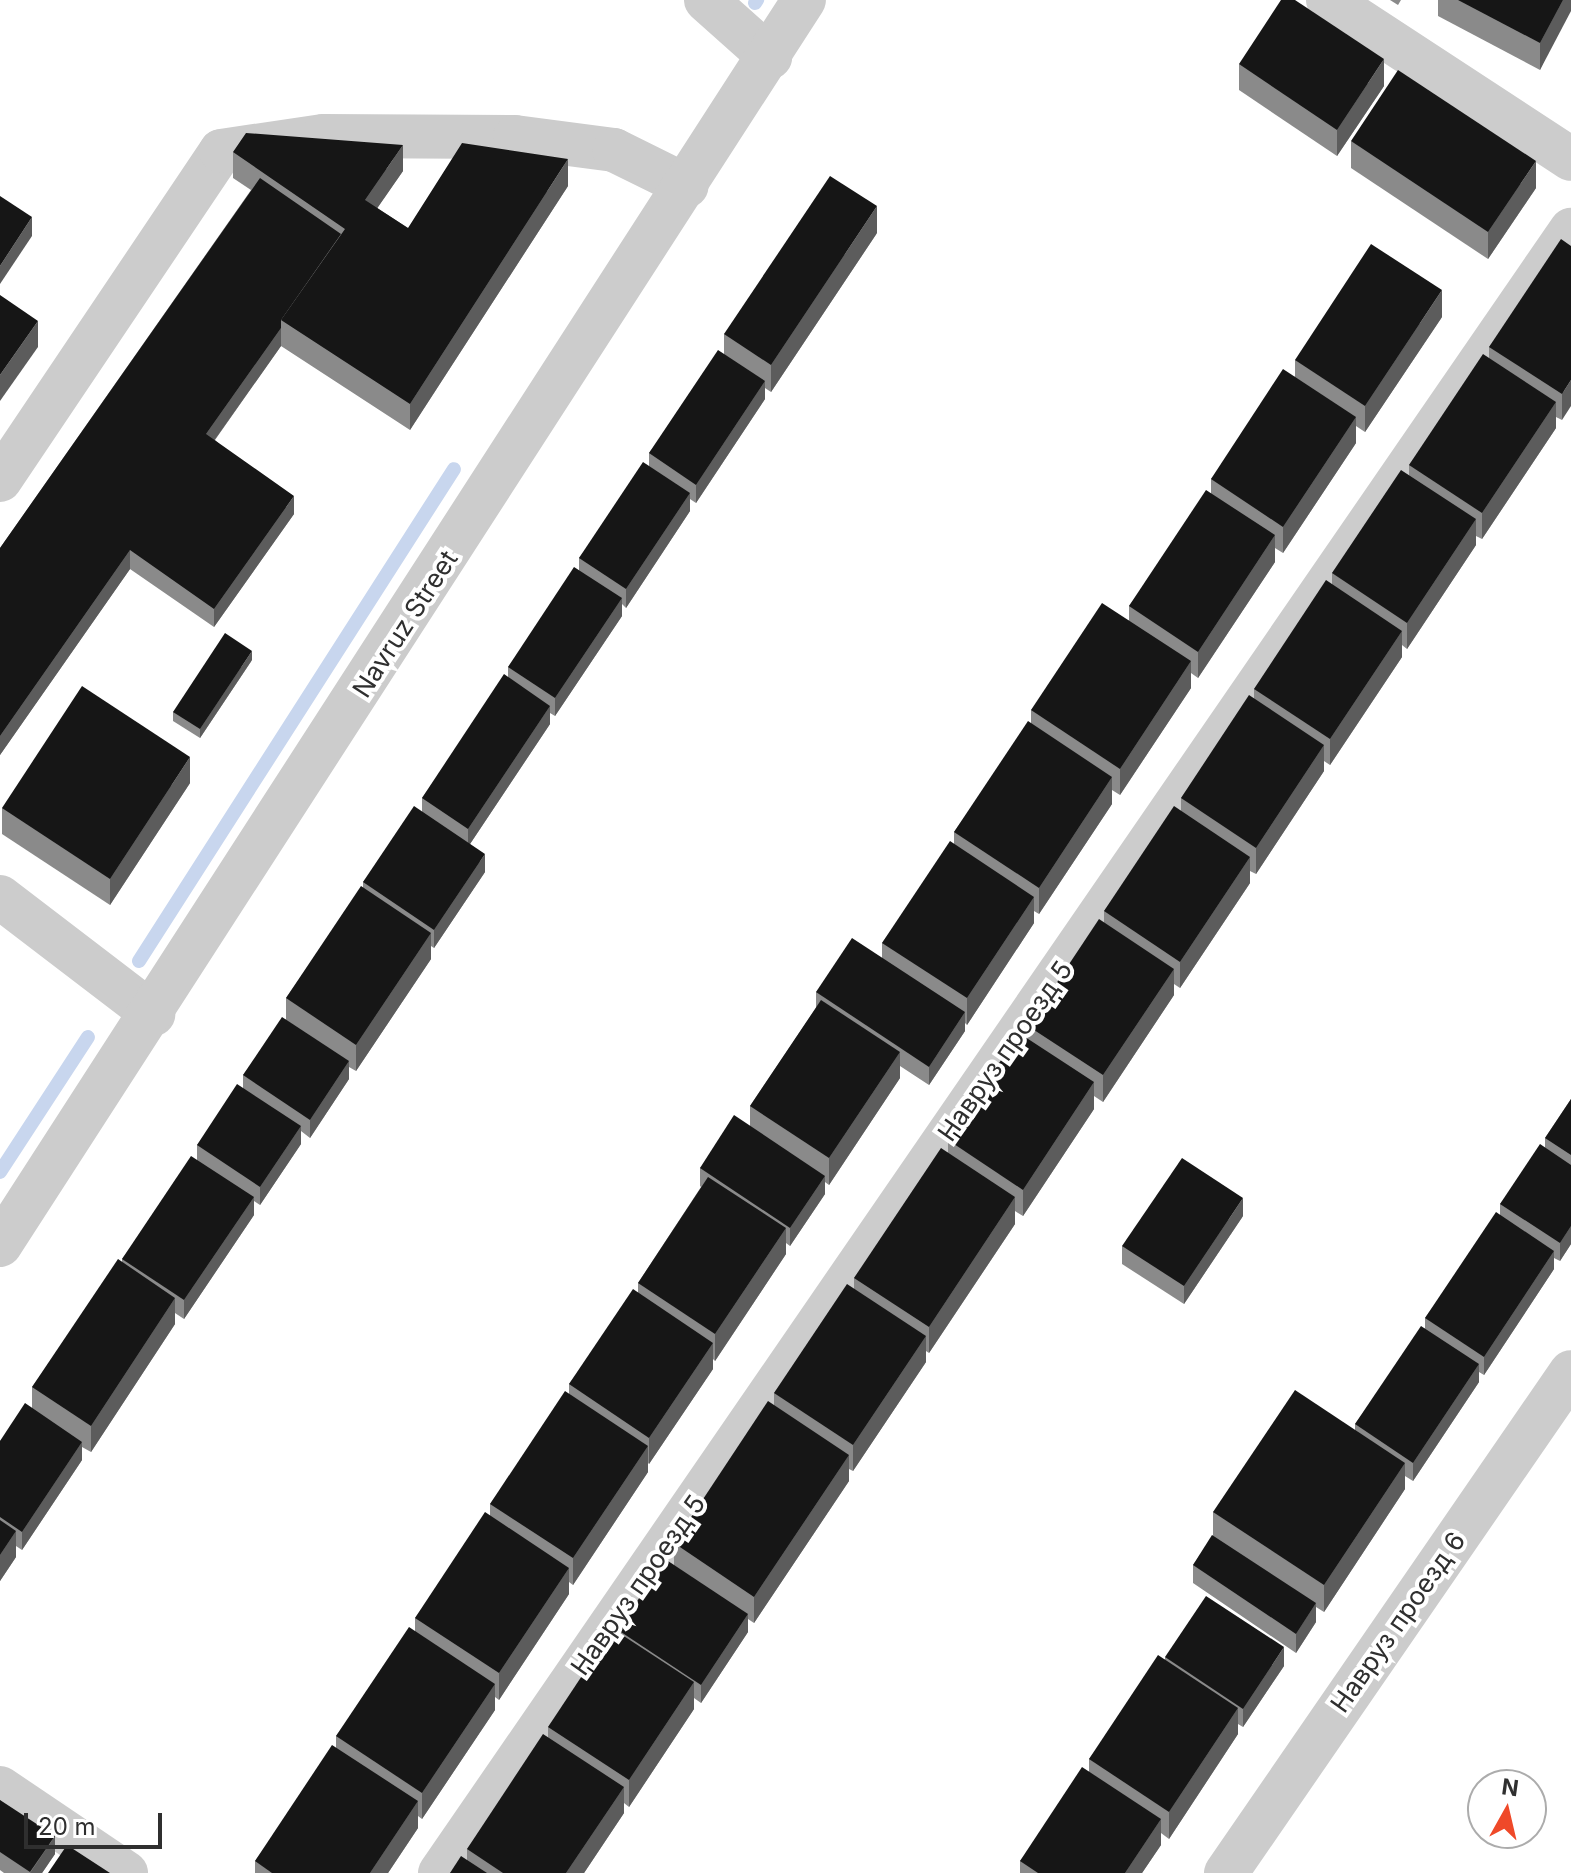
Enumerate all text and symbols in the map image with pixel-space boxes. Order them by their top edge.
street label: Navruz Street [346,545,464,703]
street label: Навруз проезд 5 [931,955,1079,1147]
street label: Навруз проезд 5 [564,1489,712,1681]
street label: Навруз проезд 6 [1324,1526,1472,1718]
north arrow [1467,1769,1547,1849]
text: N [1500,1773,1520,1801]
scale bar [28,1797,166,1847]
text: 20 m [38,1812,96,1841]

